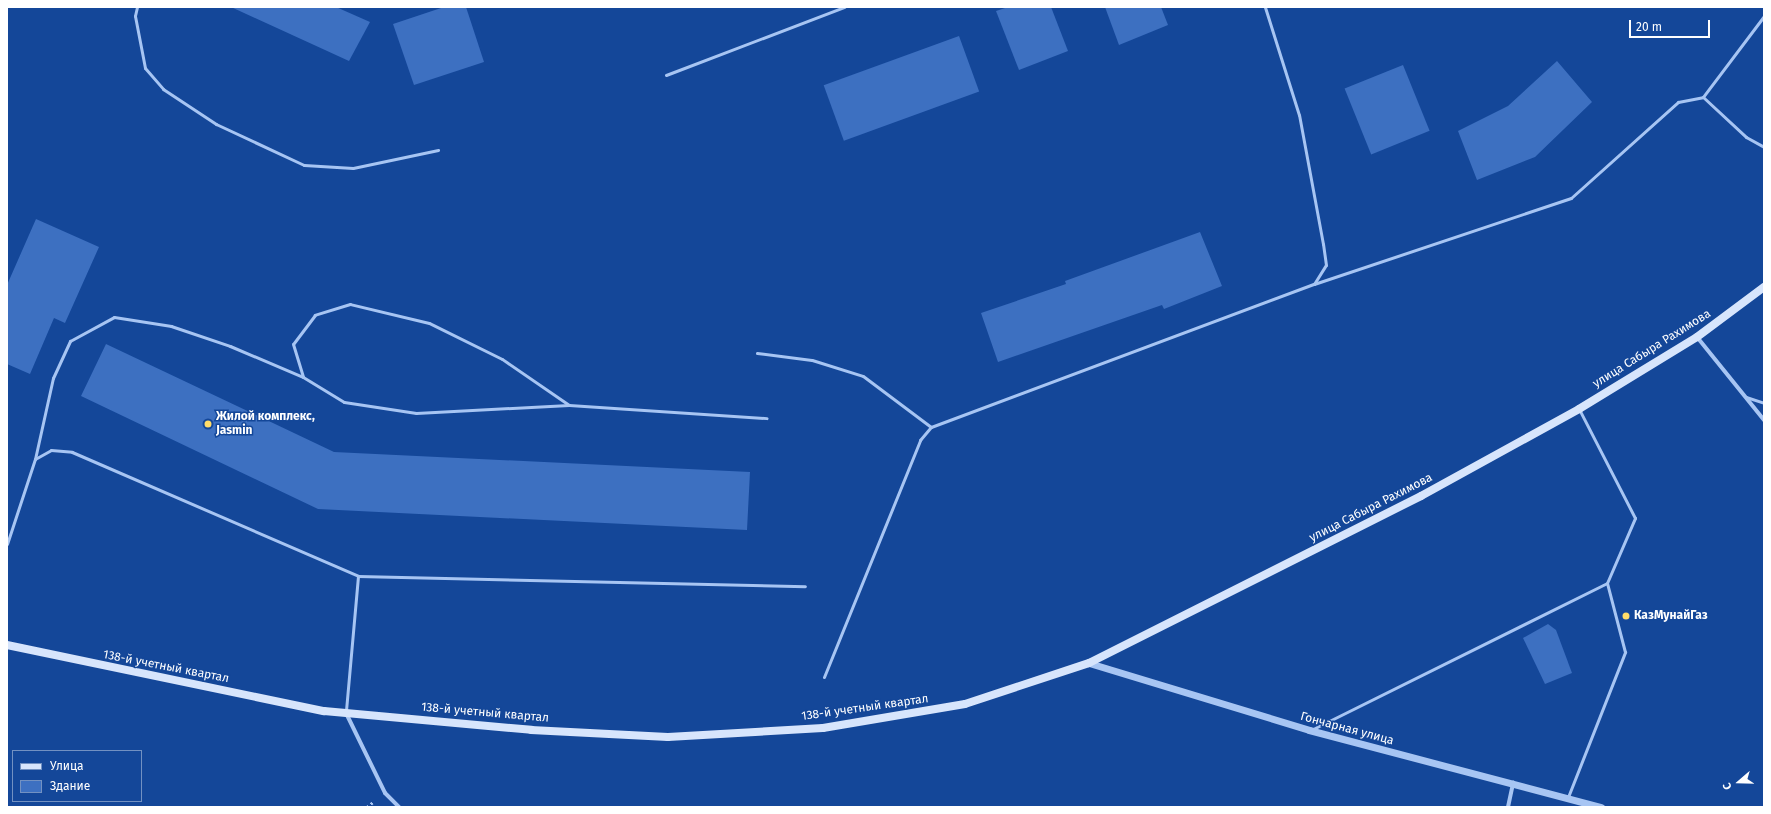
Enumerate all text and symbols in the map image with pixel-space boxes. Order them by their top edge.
scale bar [1631,12,1712,38]
text: 20 m [1636,20,1662,34]
street label: улица Сабыра Рахимова [1590,307,1714,391]
place label: Жилой комплекс, Jasmin [216,410,315,438]
marker: Жилой комплекс, Jasmin [203,419,213,429]
street label: улица Сабыра Рахимова [1307,471,1435,545]
place label: КазМунайГаз [1634,609,1708,623]
marker: КазМунайГаз [1621,611,1631,621]
street label: 138-й учетный квартал [102,648,230,686]
street label: 138-й учетный квартал [801,692,929,724]
street label: 138-й учетный квартал [421,700,549,726]
street label: Гончарная улица [1299,710,1395,748]
legend [12,750,142,802]
text: Улица [50,759,84,773]
north arrow [1719,762,1759,802]
text: Здание [50,779,90,793]
text: С [1720,781,1734,791]

